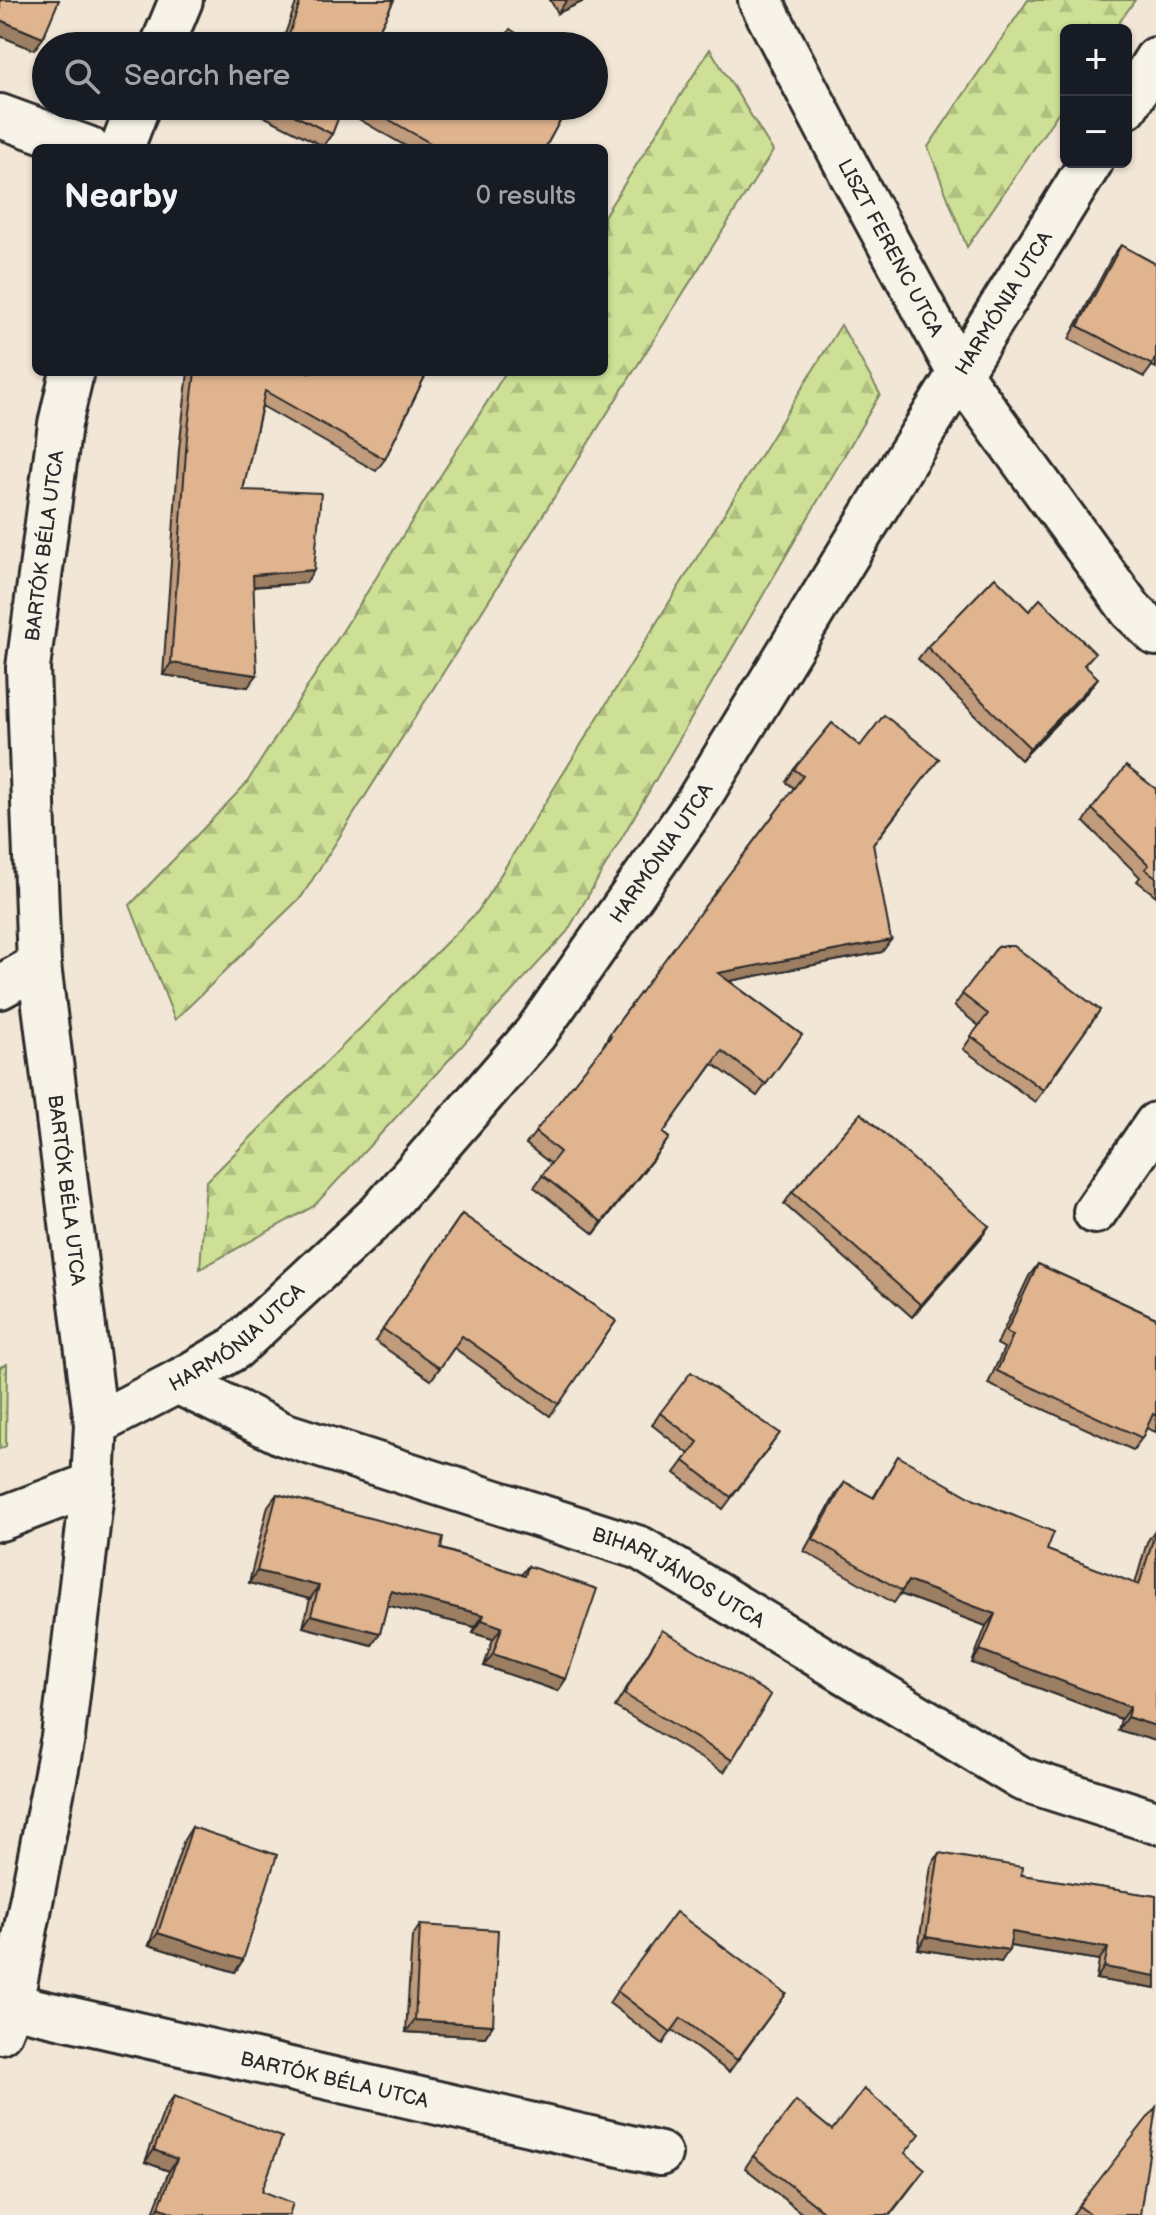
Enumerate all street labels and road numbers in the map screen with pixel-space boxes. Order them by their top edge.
street label: LISZT FERENC UTCA [832,155,948,342]
street label: HARMÓNIA UTCA [951,226,1058,380]
street label: BARTÓK BÉLA UTCA [21,448,70,643]
street label: HARMÓNIA UTCA [605,779,719,928]
street label: BARTÓK BÉLA UTCA [42,1093,91,1288]
street label: HARMÓNIA UTCA [165,1278,310,1397]
street label: BIHARI JÁNOS UTCA [589,1523,769,1634]
street label: BARTÓK BÉLA UTCA [238,2047,431,2114]

